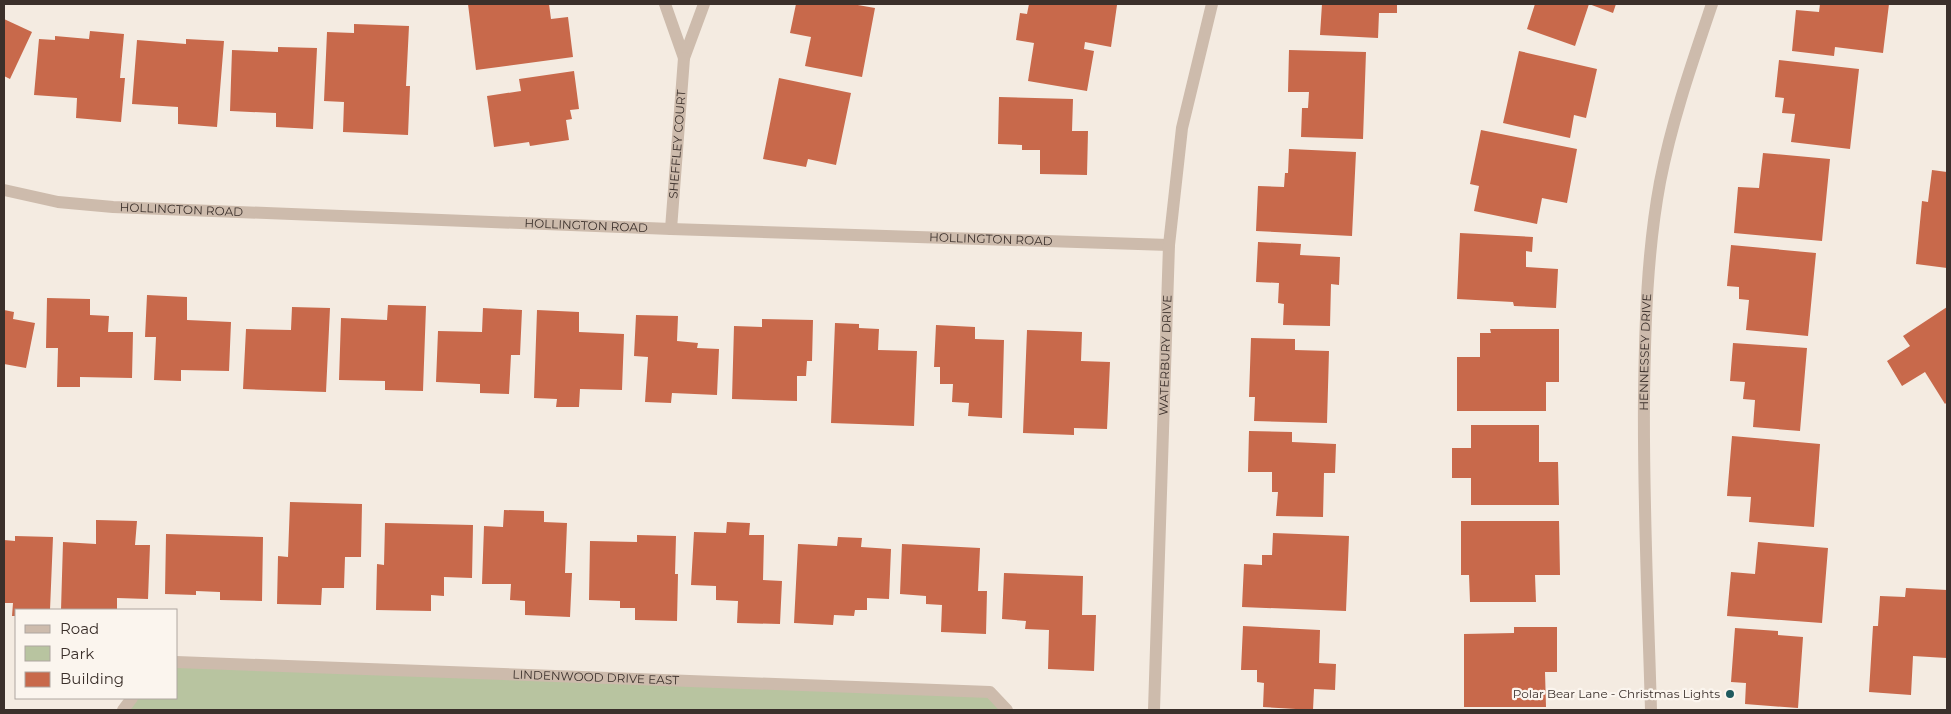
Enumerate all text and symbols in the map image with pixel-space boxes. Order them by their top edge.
street label: SHEFFLEY COURT [665,89,689,199]
street label: HOLLINGTON ROAD [119,199,244,219]
street label: HOLLINGTON ROAD [524,215,648,235]
street label: HOLLINGTON ROAD [929,229,1053,248]
street label: HENNESSEY DRIVE [1636,293,1654,411]
street label: WATERBURY DRIVE [1156,294,1174,416]
legend [15,609,178,699]
text: Road [60,619,99,638]
text: Park [60,644,94,663]
street label: LINDENWOOD DRIVE EAST [512,666,679,688]
text: Building [60,669,124,688]
place label: Polar Bear Lane - Christmas Lights [1513,686,1720,701]
marker: Polar Bear Lane - Christmas Lights [1724,688,1736,700]

